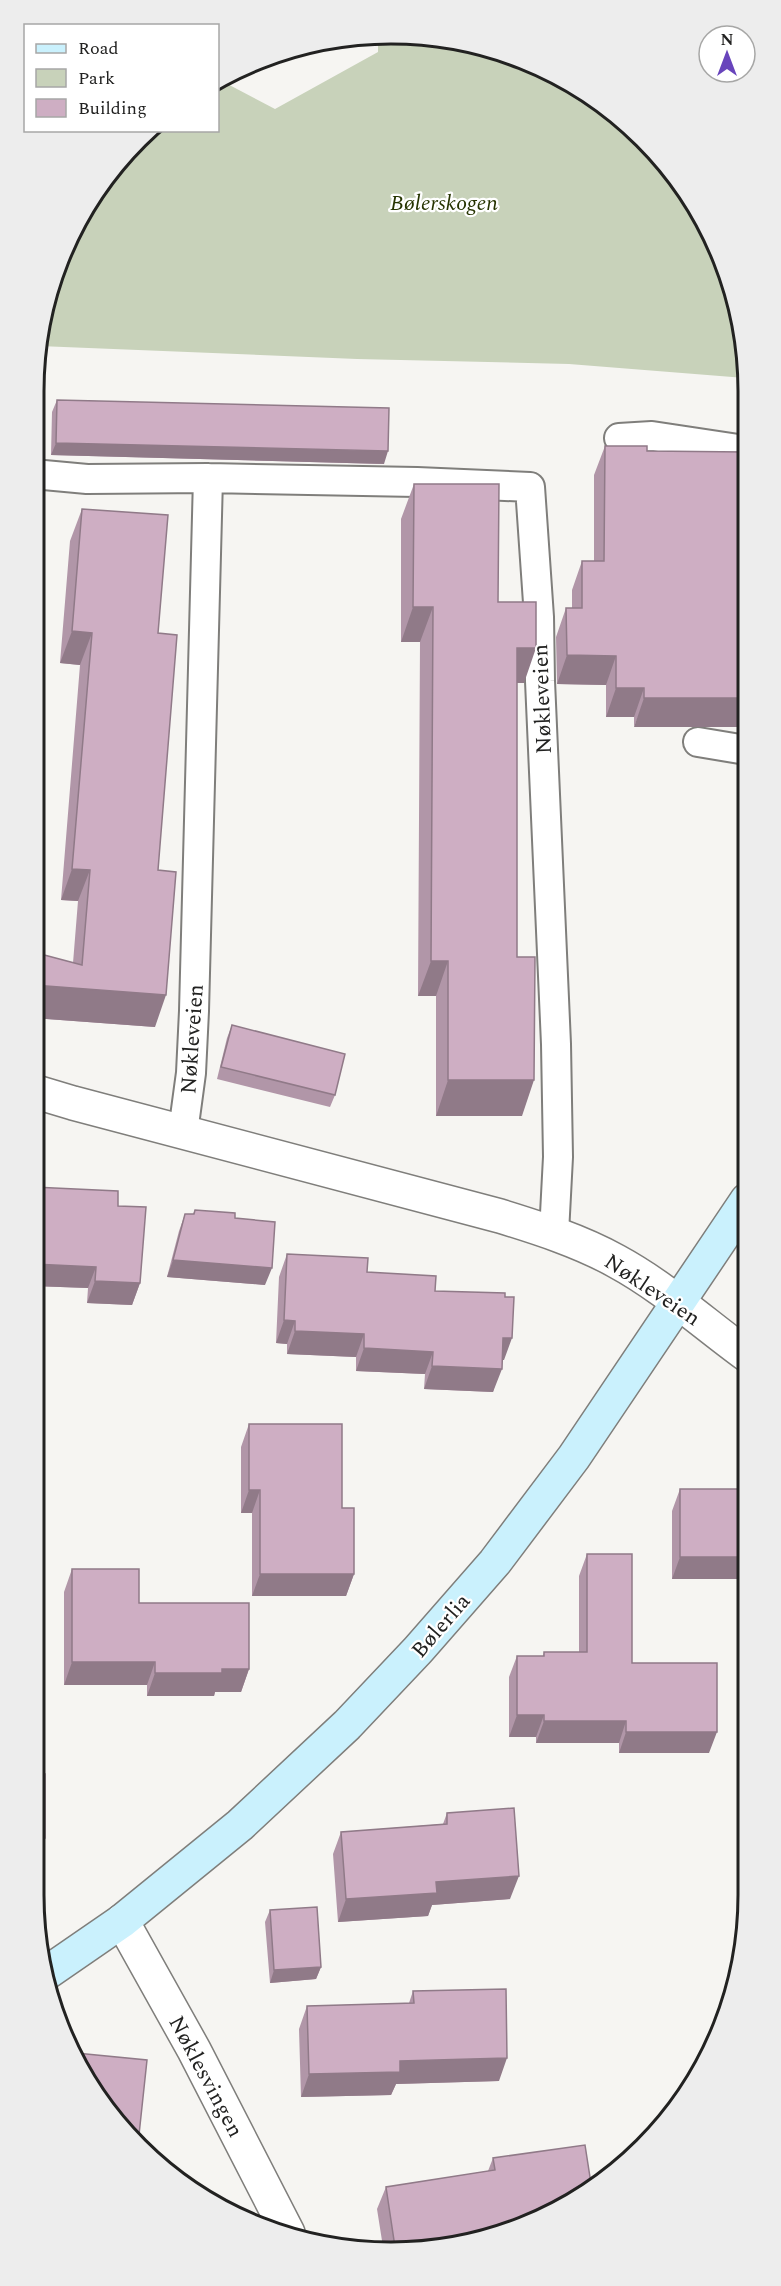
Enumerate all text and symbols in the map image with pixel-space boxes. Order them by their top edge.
legend [24,24,219,132]
north arrow [697,24,757,84]
text: N [720,28,734,52]
text: Road [78,35,119,62]
text: Park [78,65,115,92]
text: Building [78,95,147,122]
park label: Bølerskogen [390,187,498,220]
street label: Nøkleveien [524,643,561,755]
street label: Nøkleveien [172,983,213,1095]
street label: Nøkleveien [597,1246,707,1335]
street label: Bølerlia [404,1586,479,1666]
street label: Nøklesvingen [160,2010,252,2143]

